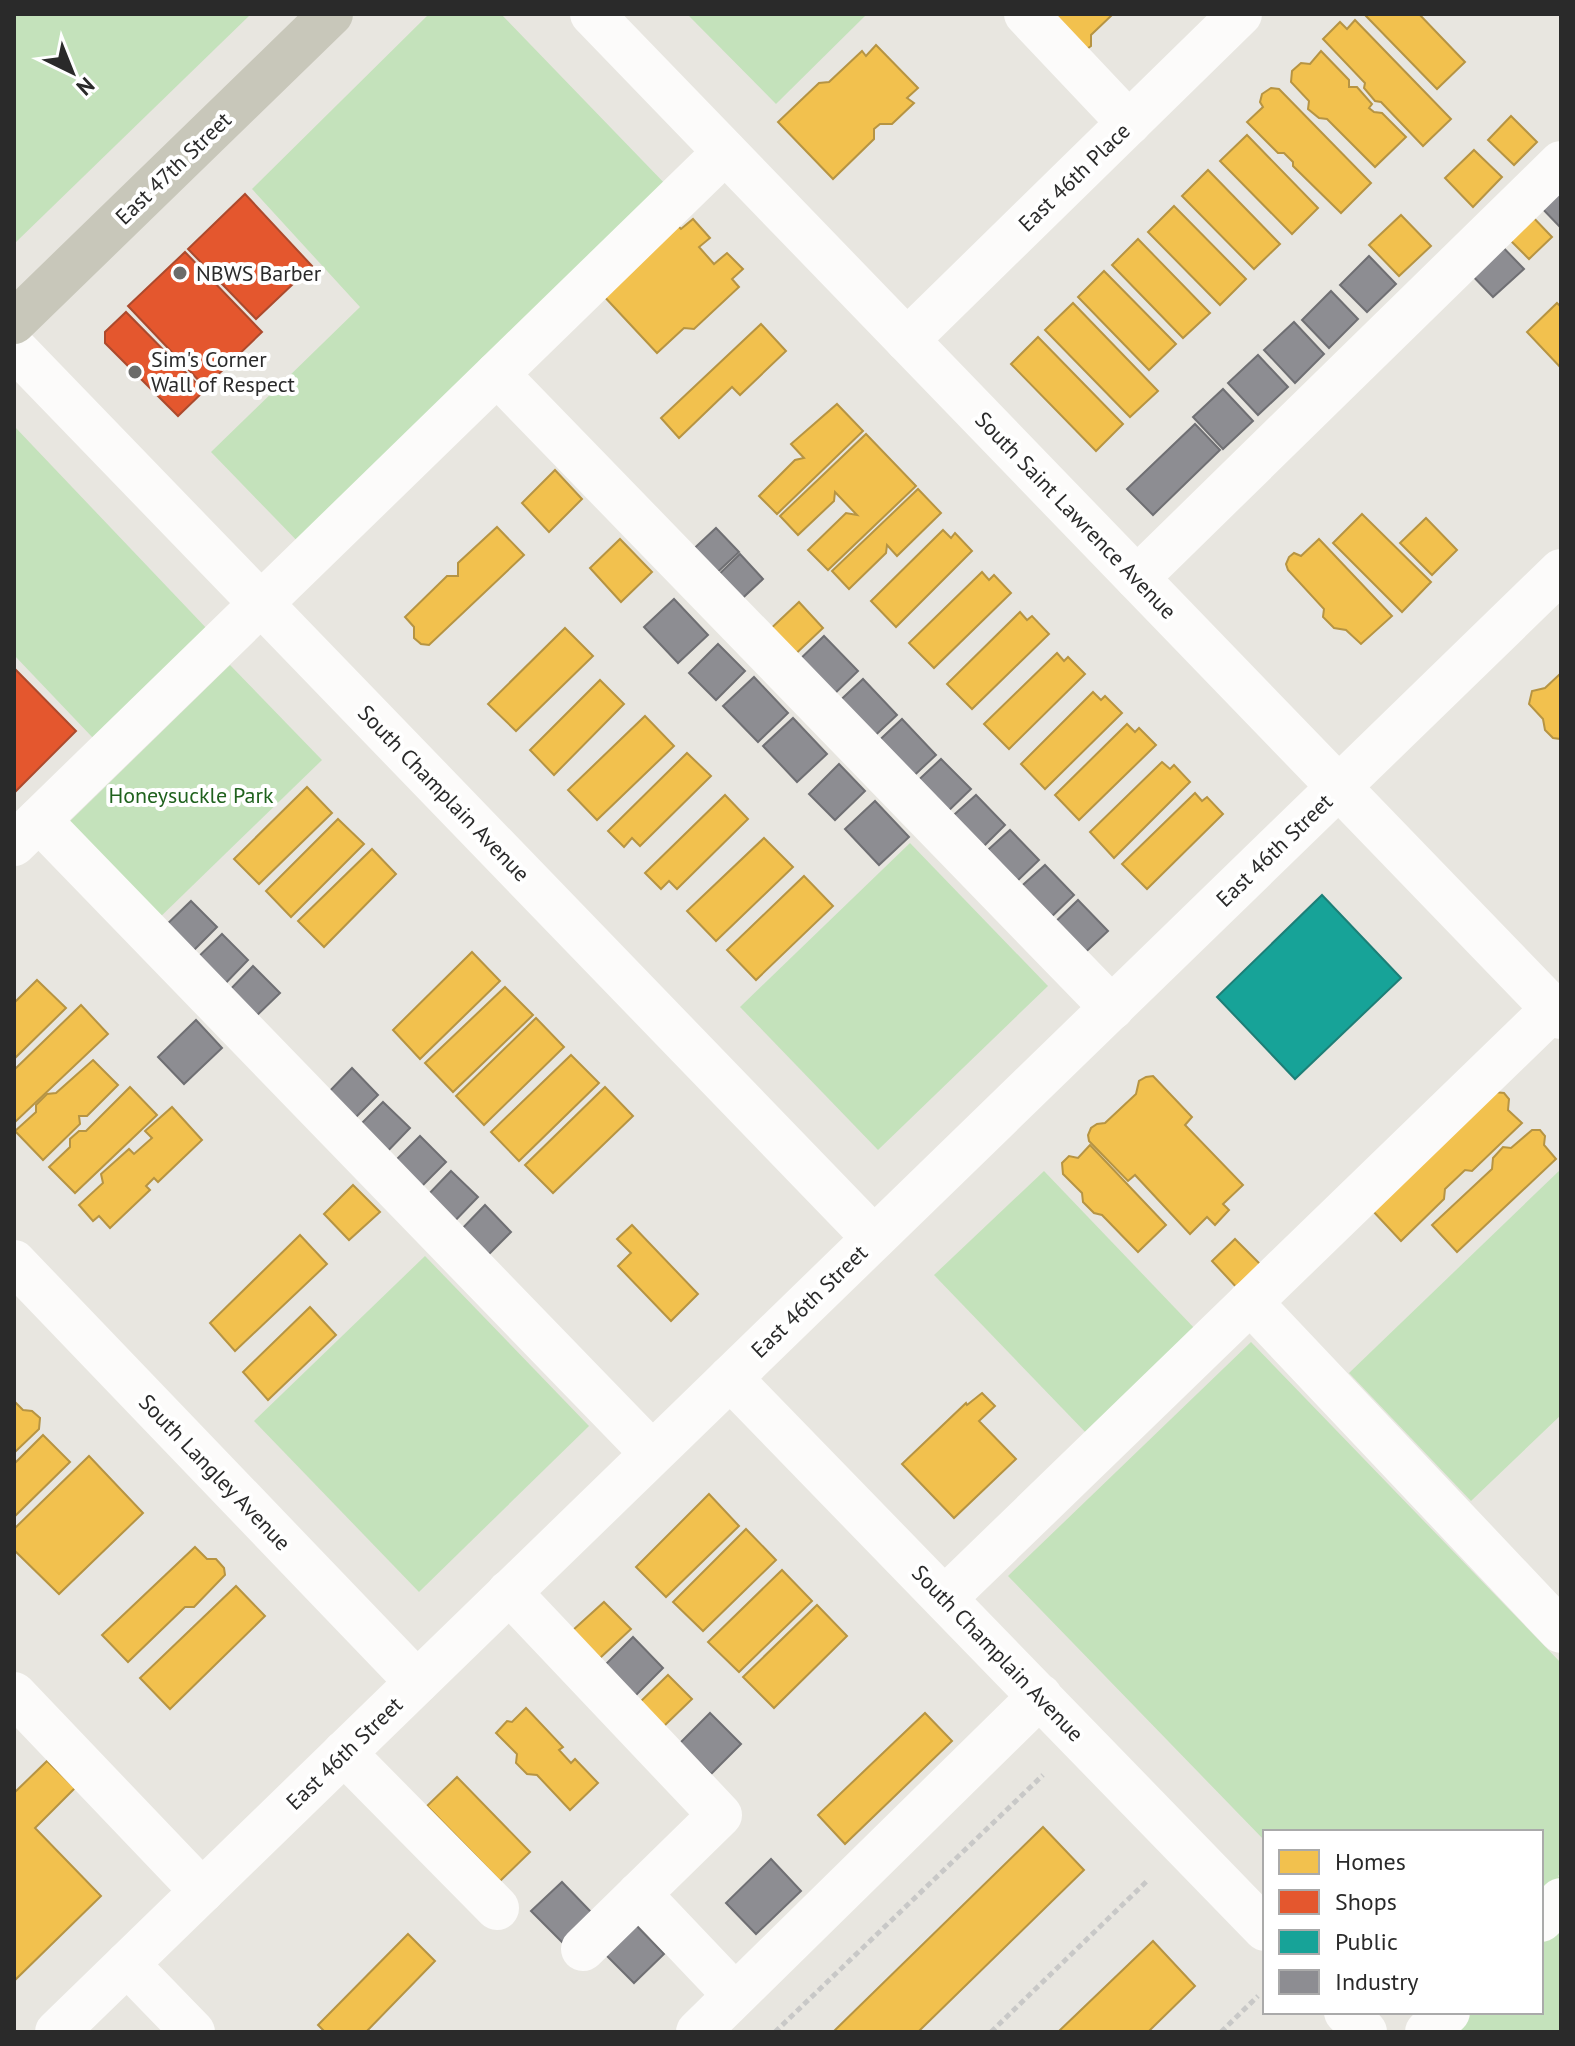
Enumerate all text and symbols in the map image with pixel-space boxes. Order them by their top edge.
north arrow [32,32,112,112]
text: N [71,71,100,102]
street label: East 47th Street [109,105,237,230]
street label: East 46th Place [1012,117,1136,237]
place label: NBWS Barber [196,259,322,287]
marker: NBWS Barber [171,264,189,282]
place label: Sim's Corner Wall of Respect [151,345,296,398]
marker: Sim's Corner Wall of Respect [126,363,144,381]
street label: South Saint Lawrence Avenue [969,405,1183,625]
street label: South Champlain Avenue [352,699,536,887]
park label: Honeysuckle Park [108,781,274,809]
street label: East 46th Street [1210,787,1338,912]
street label: East 46th Street [745,1238,873,1363]
street label: South Langley Avenue [133,1388,297,1556]
street label: South Champlain Avenue [906,1559,1090,1747]
street label: East 46th Street [280,1690,408,1815]
legend [1263,1830,1543,2014]
text: Homes [1335,1846,1406,1877]
text: Shops [1335,1886,1397,1917]
text: Public [1335,1926,1398,1957]
text: Industry [1335,1966,1419,1997]

